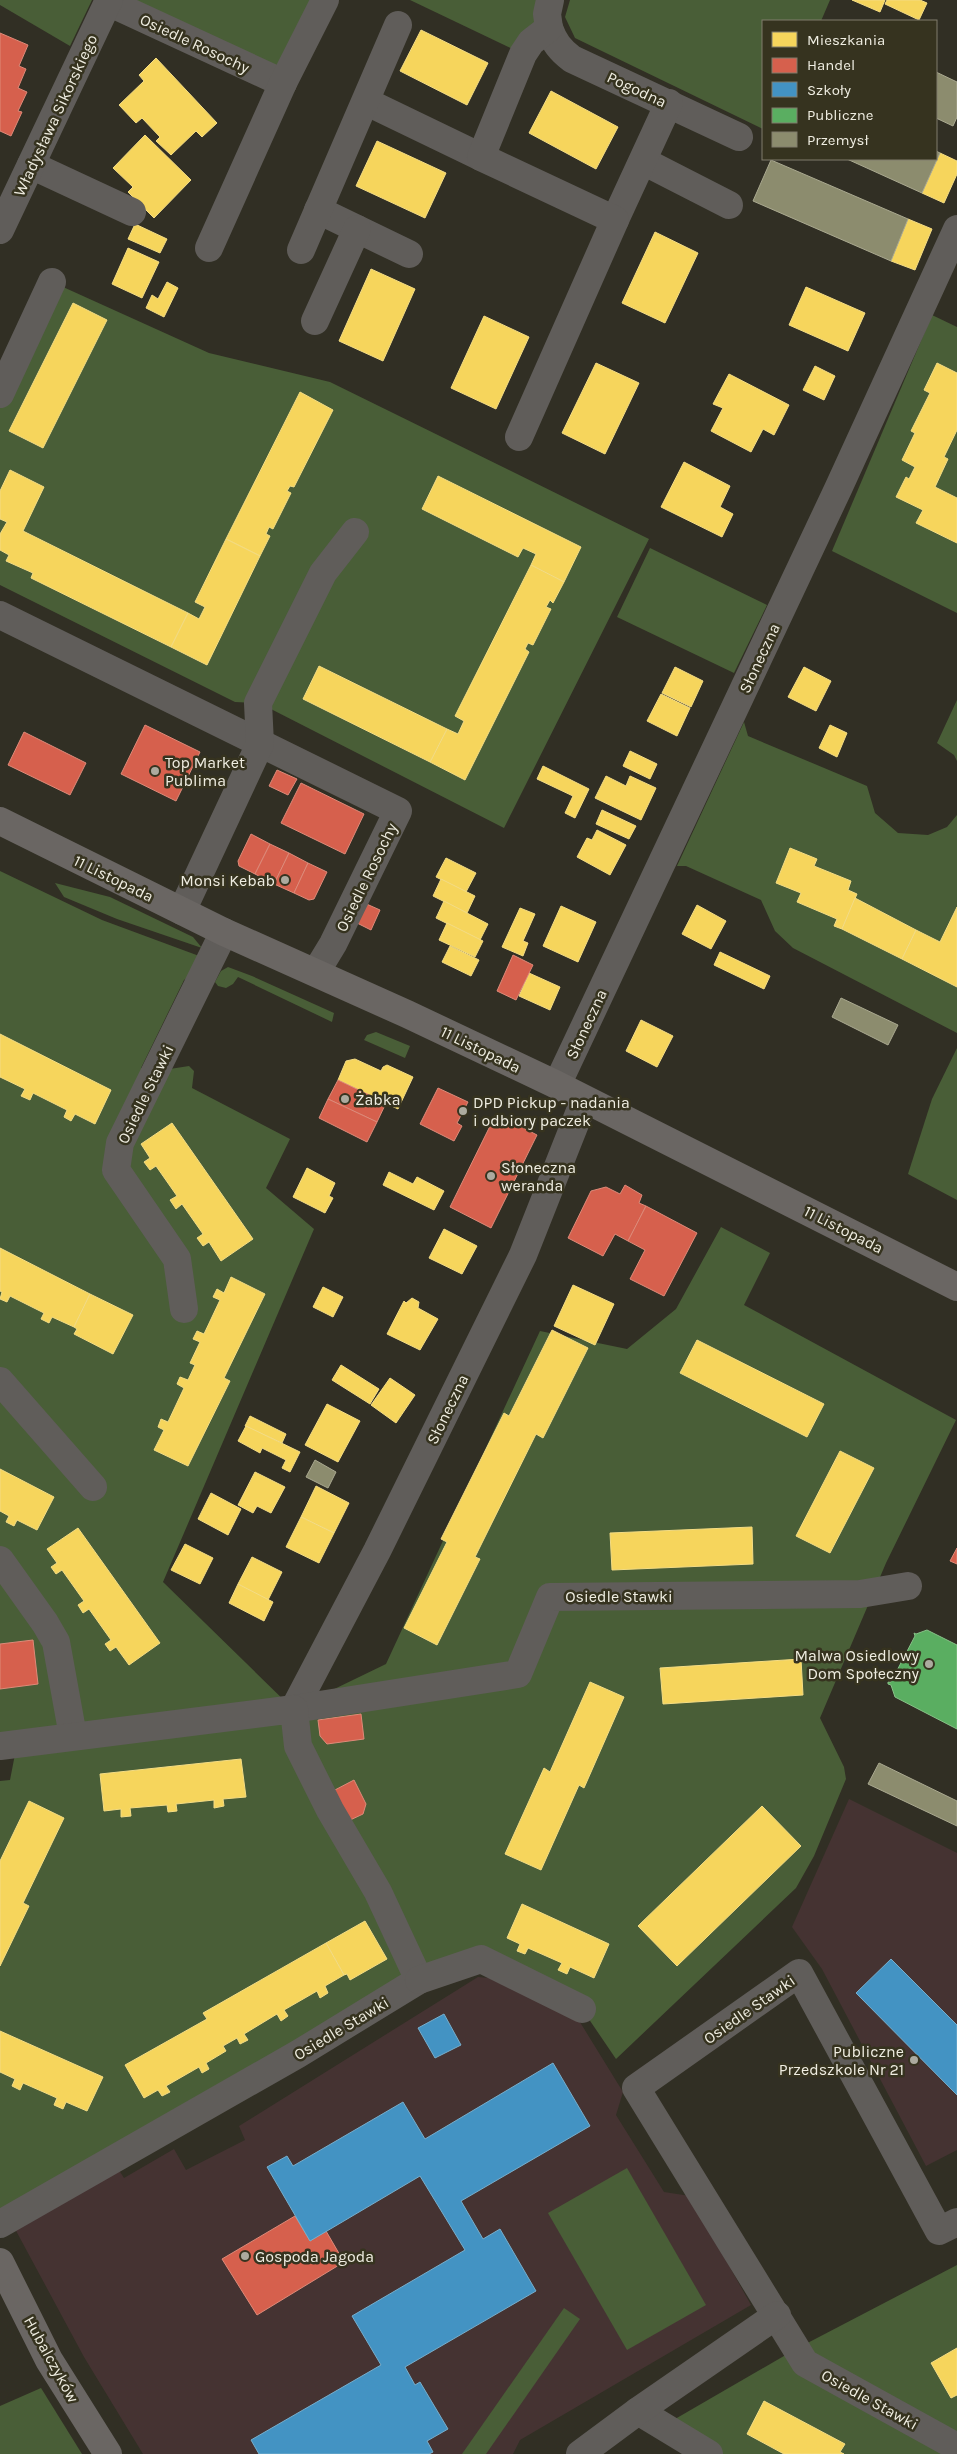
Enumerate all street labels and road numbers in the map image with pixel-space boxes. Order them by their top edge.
street label: Osiedle Rosochy [137,10,253,77]
street label: Władysława Sikorskiego [10,31,101,199]
street label: Pogodna [604,67,670,111]
street label: Słoneczna [735,620,784,696]
street label: Osiedle Rosochy [332,819,401,935]
street label: 11 Listopada [71,851,157,906]
street label: Słoneczna [562,986,611,1062]
street label: 11 Listopada [438,1022,524,1077]
street label: Osiedle Stawki [113,1042,178,1147]
street label: 11 Listopada [801,1201,887,1257]
street label: Słoneczna [422,1371,472,1447]
street label: Osiedle Stawki [565,1587,673,1606]
street label: Osiedle Stawki [700,1971,799,2048]
street label: Osiedle Stawki [290,1993,392,2064]
street label: Hubalczyków [20,2313,83,2406]
street label: Osiedle Stawki [818,2365,921,2434]

